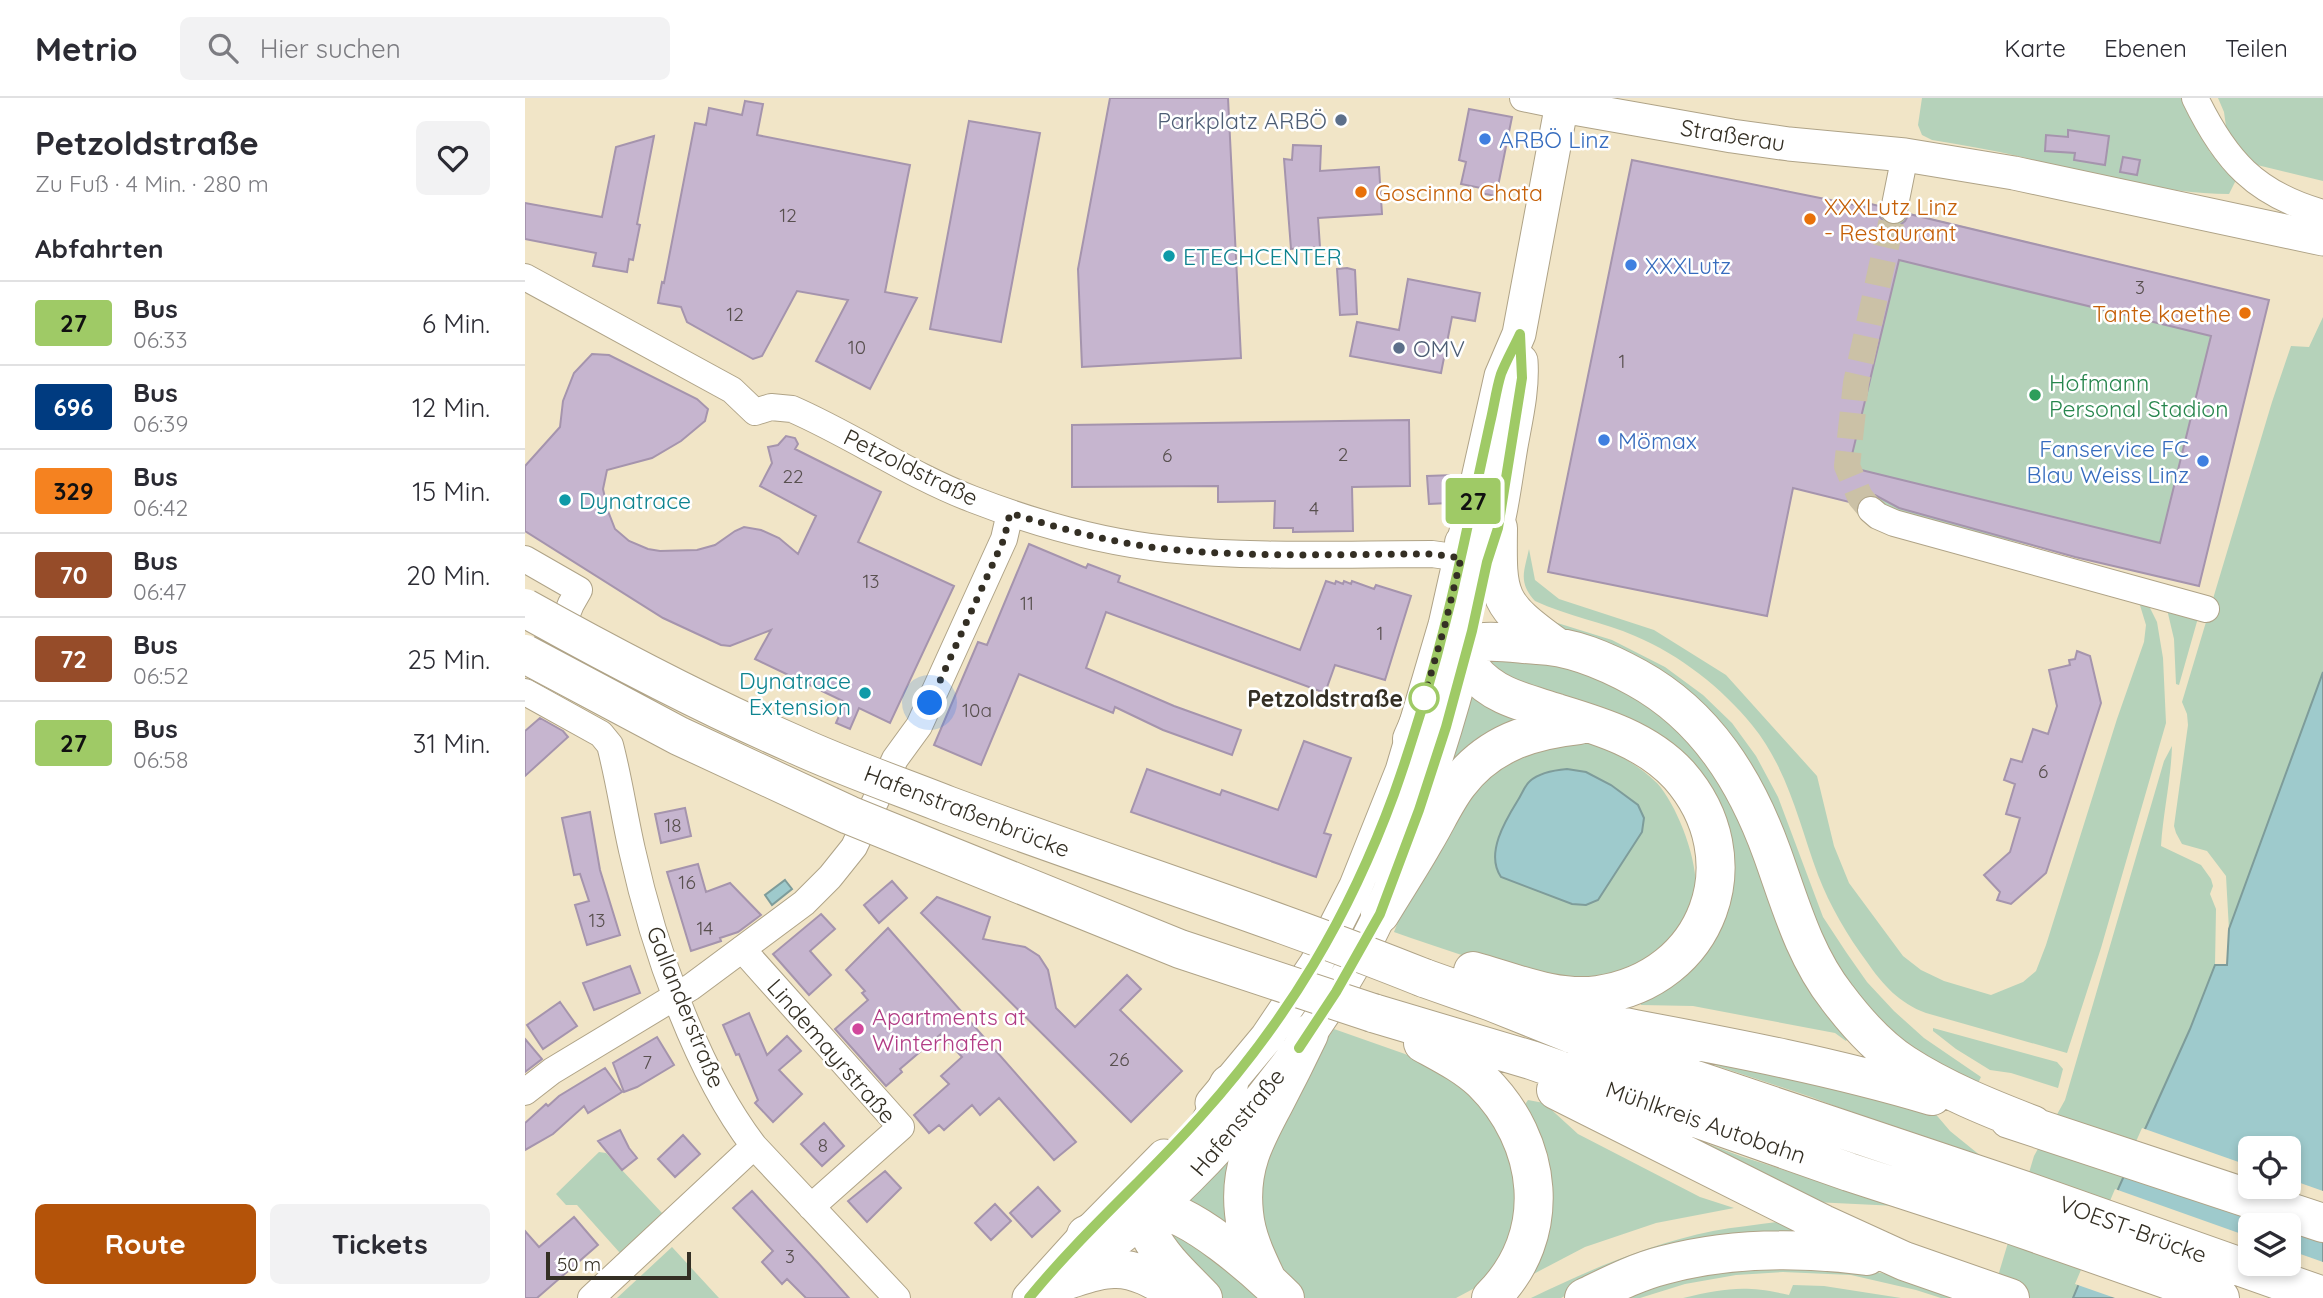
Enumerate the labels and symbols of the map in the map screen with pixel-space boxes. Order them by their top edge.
place label: Parkplatz ARBÖ [1157,106,1327,135]
marker: Parkplatz ARBÖ [1333,112,1349,128]
street label: Straßerau [1679,112,1787,158]
place label: ARBÖ Linz [1499,125,1610,154]
marker: ARBÖ Linz [1477,131,1493,147]
place label: Goscinna Chata [1375,178,1543,207]
marker: Goscinna Chata [1353,184,1369,200]
place label: XXXLutz Linz - Restaurant [1824,192,1958,247]
house number: 12 [779,203,797,227]
marker: XXXLutz Linz - Restaurant [1802,211,1818,227]
place label: ETECHCENTER [1183,242,1342,271]
marker: ETECHCENTER [1161,248,1177,264]
place label: XXXLutz [1645,251,1731,280]
marker: XXXLutz [1623,257,1639,273]
house number: 3 [2135,275,2145,299]
place label: Tante kaethe [2092,299,2231,328]
house number: 12 [726,302,744,326]
marker: Tante kaethe [2237,305,2253,321]
place label: OMV [1413,334,1465,363]
house number: 10 [848,335,866,359]
marker: OMV [1391,340,1407,356]
house number: 1 [1618,349,1626,373]
place label: Hofmann Personal Stadion [2049,368,2229,423]
marker: Hofmann Personal Stadion [2027,387,2043,403]
street label: Petzoldstraße [839,422,983,512]
place label: Mömax [1618,426,1697,455]
marker: Mömax [1596,432,1612,448]
place label: Fanservice FC Blau Weiss Linz [2027,434,2189,489]
house number: 2 [1338,442,1348,466]
house number: 6 [1162,443,1172,467]
marker: Fanservice FC Blau Weiss Linz [2195,453,2211,469]
house number: 22 [782,464,804,488]
line badge: 27 [1441,478,1504,524]
place label: Dynatrace [579,486,691,515]
marker: Dynatrace [557,492,573,508]
house number: 4 [1309,496,1319,520]
house number: 13 [863,569,880,593]
house number: 11 [1020,591,1034,615]
house number: 1 [1376,621,1384,645]
place label: Dynatrace Extension [739,666,851,721]
marker: Petzoldstraße [1409,683,1439,713]
place label: Petzoldstraße [1247,684,1403,713]
marker: Dynatrace Extension [857,685,873,701]
your location [912,685,947,720]
house number: 10a [962,698,992,722]
street label: Hafenstraßenbrücke [860,758,1074,864]
house number: 6 [2038,759,2048,783]
house number: 18 [664,813,682,837]
house number: 16 [678,870,696,894]
house number: 13 [589,908,606,932]
house number: 14 [697,916,713,940]
street label: Gallanderstraße [640,922,732,1092]
street label: Lindemayrstraße [761,973,903,1129]
place label: Apartments at Winterhafen [872,1002,1026,1057]
marker: Apartments at Winterhafen [850,1021,866,1037]
house number: 26 [1109,1047,1129,1071]
house number: 7 [642,1050,652,1074]
street label: Hafenstraße [1183,1062,1291,1182]
street label: Mühlkreis Autobahn [1602,1074,1810,1170]
house number: 8 [818,1133,828,1157]
street label: VOEST-Brücke [2055,1189,2211,1269]
house number: 3 [785,1244,795,1268]
scale bar [546,1249,691,1281]

